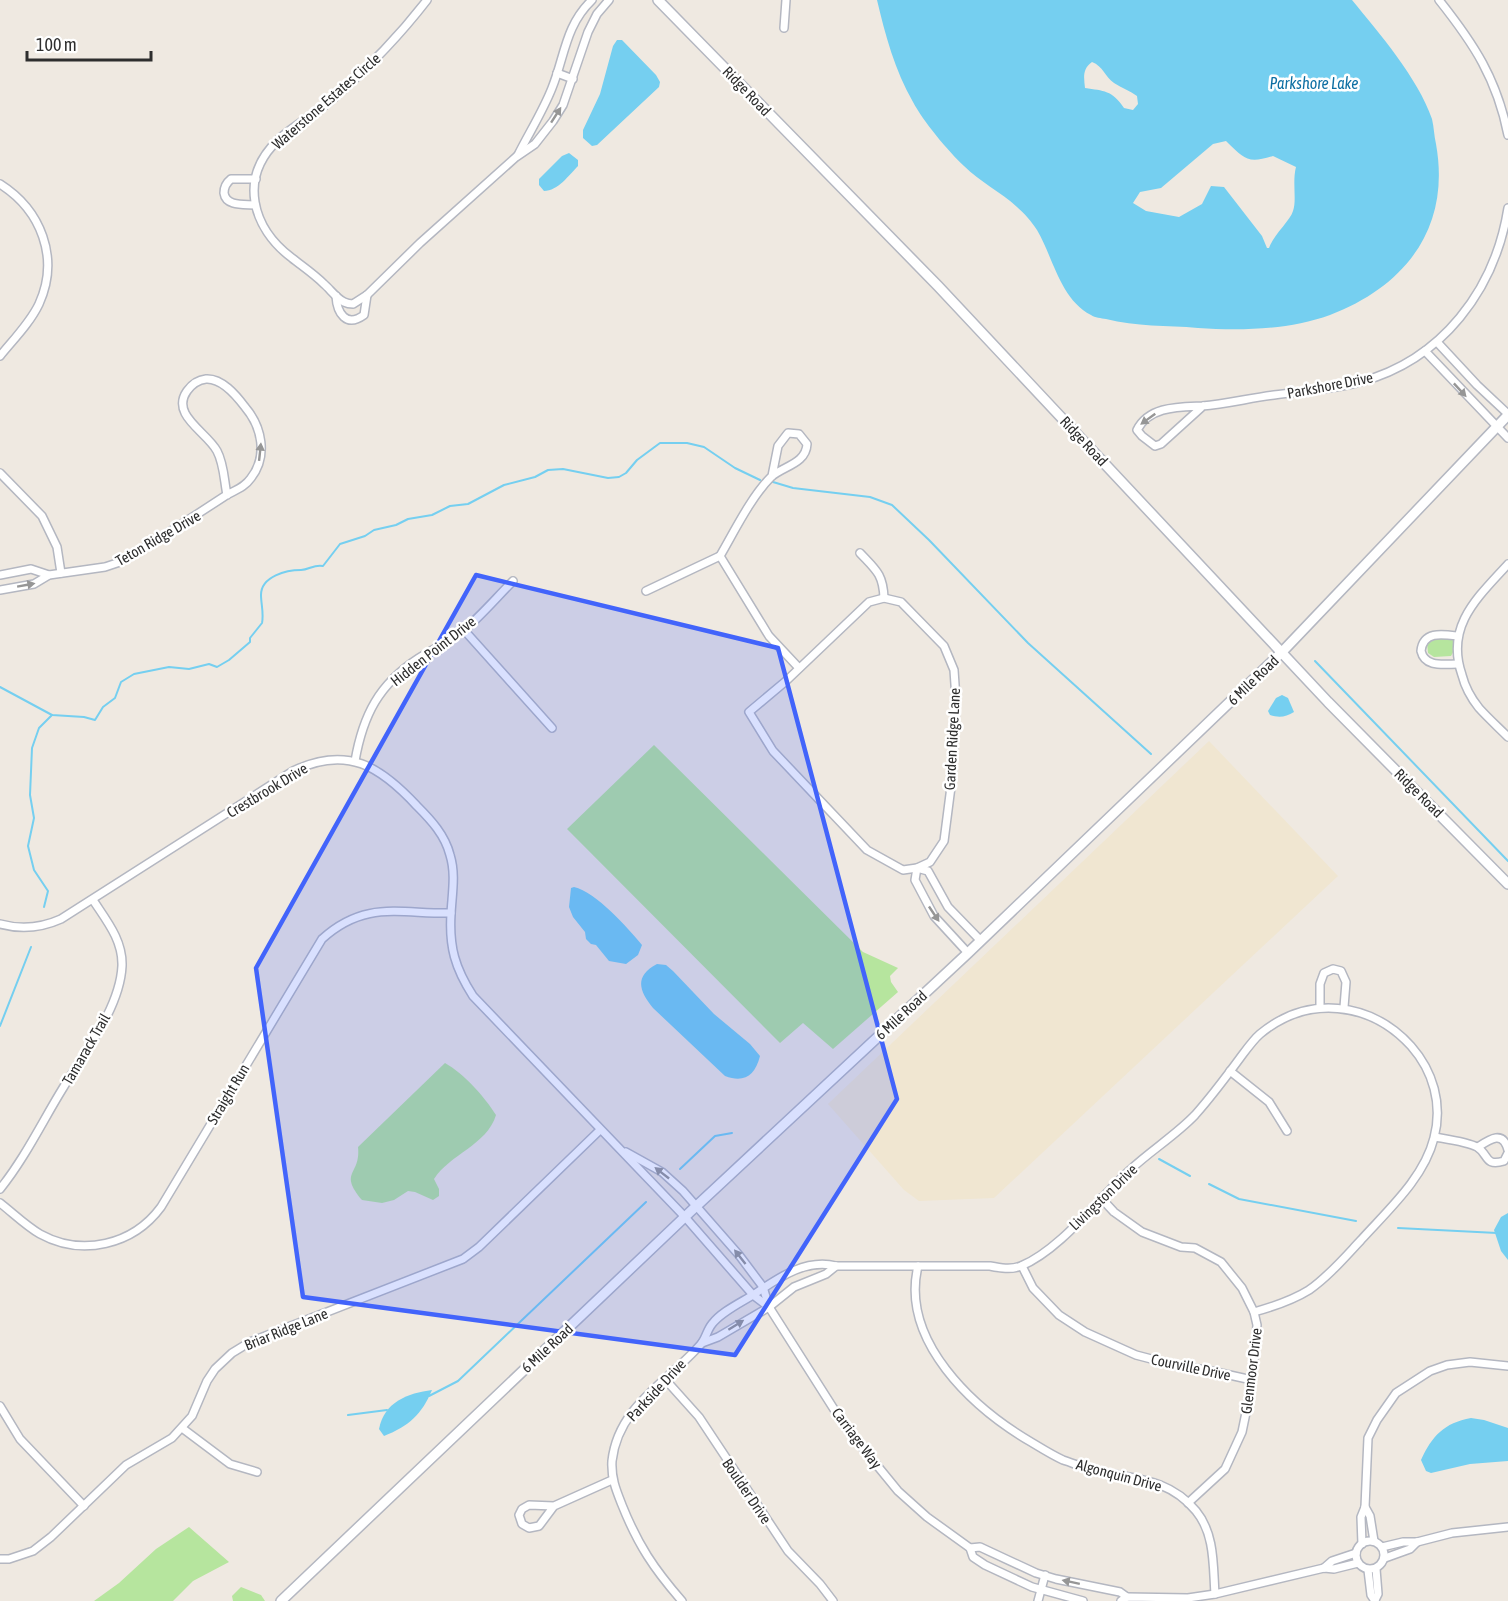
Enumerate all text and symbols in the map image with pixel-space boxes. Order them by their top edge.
scale bar [27,24,152,62]
text: 100 m [36,34,77,55]
street label: Waterstone Estates Circle [269,49,384,153]
street label: Ridge Road [719,63,775,119]
water label: Parkshore Lake [1269,74,1359,92]
one-way arrow [551,107,562,124]
street label: Parkshore Drive [1286,368,1375,402]
one-way arrow [1453,382,1466,397]
street label: Ridge Road [1057,413,1111,469]
one-way arrow [1140,413,1156,425]
one-way arrow [255,442,265,461]
street label: Teton Ridge Drive [113,507,204,569]
one-way arrow [16,580,35,589]
street label: Hidden Point Drive [387,612,479,689]
street label: 6 Mile Road [1224,652,1282,708]
street label: Garden Ridge Lane [941,687,963,791]
street label: Crestbrook Drive [224,759,311,821]
street label: Ridge Road [1391,765,1447,821]
one-way arrow [928,906,939,922]
street label: 6 Mile Road [872,987,930,1043]
street label: Tamarack Trail [59,1010,113,1088]
street label: Straight Run [203,1061,253,1127]
street label: Livingston Drive [1066,1160,1141,1234]
one-way arrow [655,1168,670,1180]
one-way arrow [734,1249,747,1265]
street label: Briar Ridge Lane [242,1304,330,1353]
street label: 6 Mile Road [518,1320,576,1376]
one-way arrow [728,1320,744,1331]
street label: Glenmoor Drive [1237,1327,1265,1415]
street label: Courville Drive [1150,1350,1233,1384]
street label: Parkside Drive [623,1355,689,1425]
street label: Carriage Way [829,1404,885,1472]
street label: Boulder Drive [719,1455,775,1527]
street label: Algonquin Drive [1074,1455,1164,1495]
one-way arrow [1061,1577,1080,1586]

